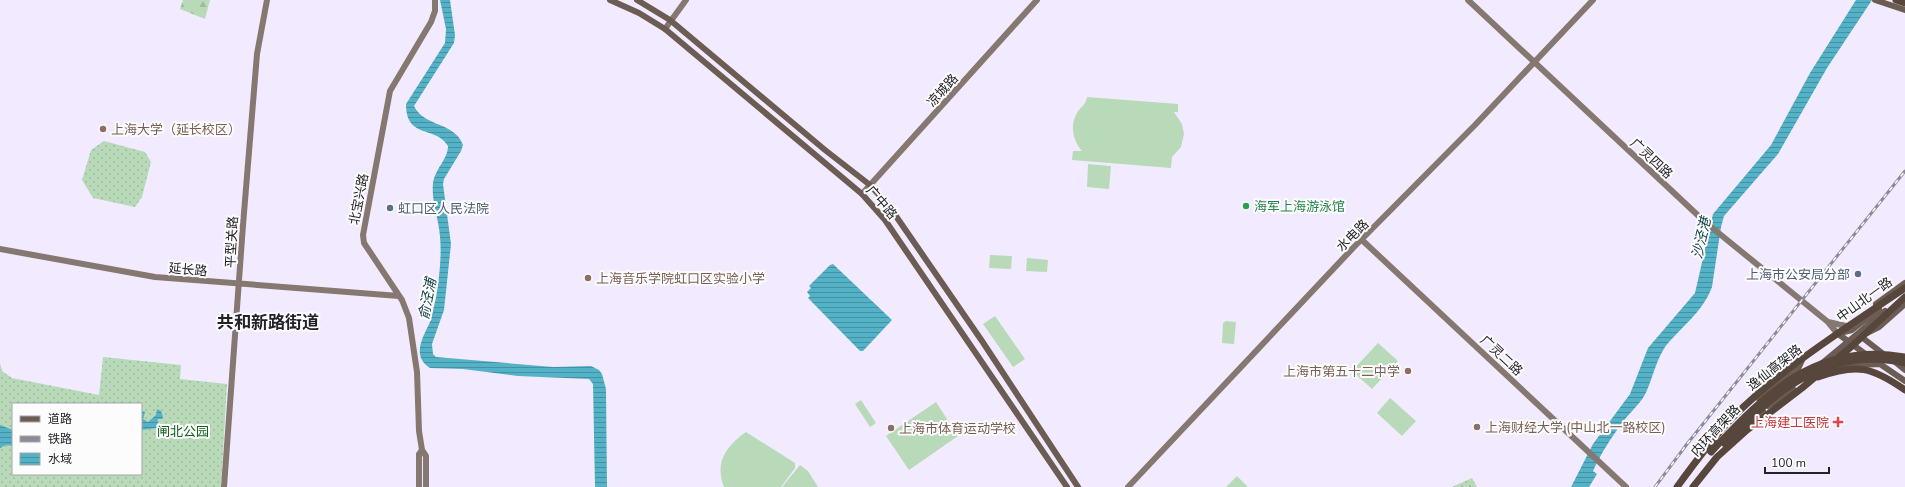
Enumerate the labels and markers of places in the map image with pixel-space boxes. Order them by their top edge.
place label: 上海大学（延长校区） [111,121,241,139]
marker: 上海大学（延长校区） [98,124,108,134]
place label: 海军上海游泳馆 [1254,198,1345,216]
place label: 虹口区人民法院 [398,200,489,218]
marker: 海军上海游泳馆 [1241,201,1251,211]
marker: 虹口区人民法院 [385,203,395,213]
place label: 上海市公安局分部 [1746,266,1850,284]
marker: 上海市公安局分部 [1853,269,1863,279]
place label: 上海音乐学院虹口区实验小学 [596,270,765,288]
marker: 上海音乐学院虹口区实验小学 [583,273,593,283]
place label: 上海市第五十二中学 [1283,363,1400,381]
marker: 上海市第五十二中学 [1403,366,1413,376]
place label: 上海建工医院 [1751,414,1829,432]
marker: 上海建工医院 [1832,416,1844,428]
place label: 上海财经大学 (中山北一路校区) [1485,419,1666,437]
place label: 上海市体育运动学校 [899,420,1016,438]
marker: 上海财经大学 (中山北一路校区) [1472,422,1482,432]
marker: 上海市体育运动学校 [886,423,896,433]

